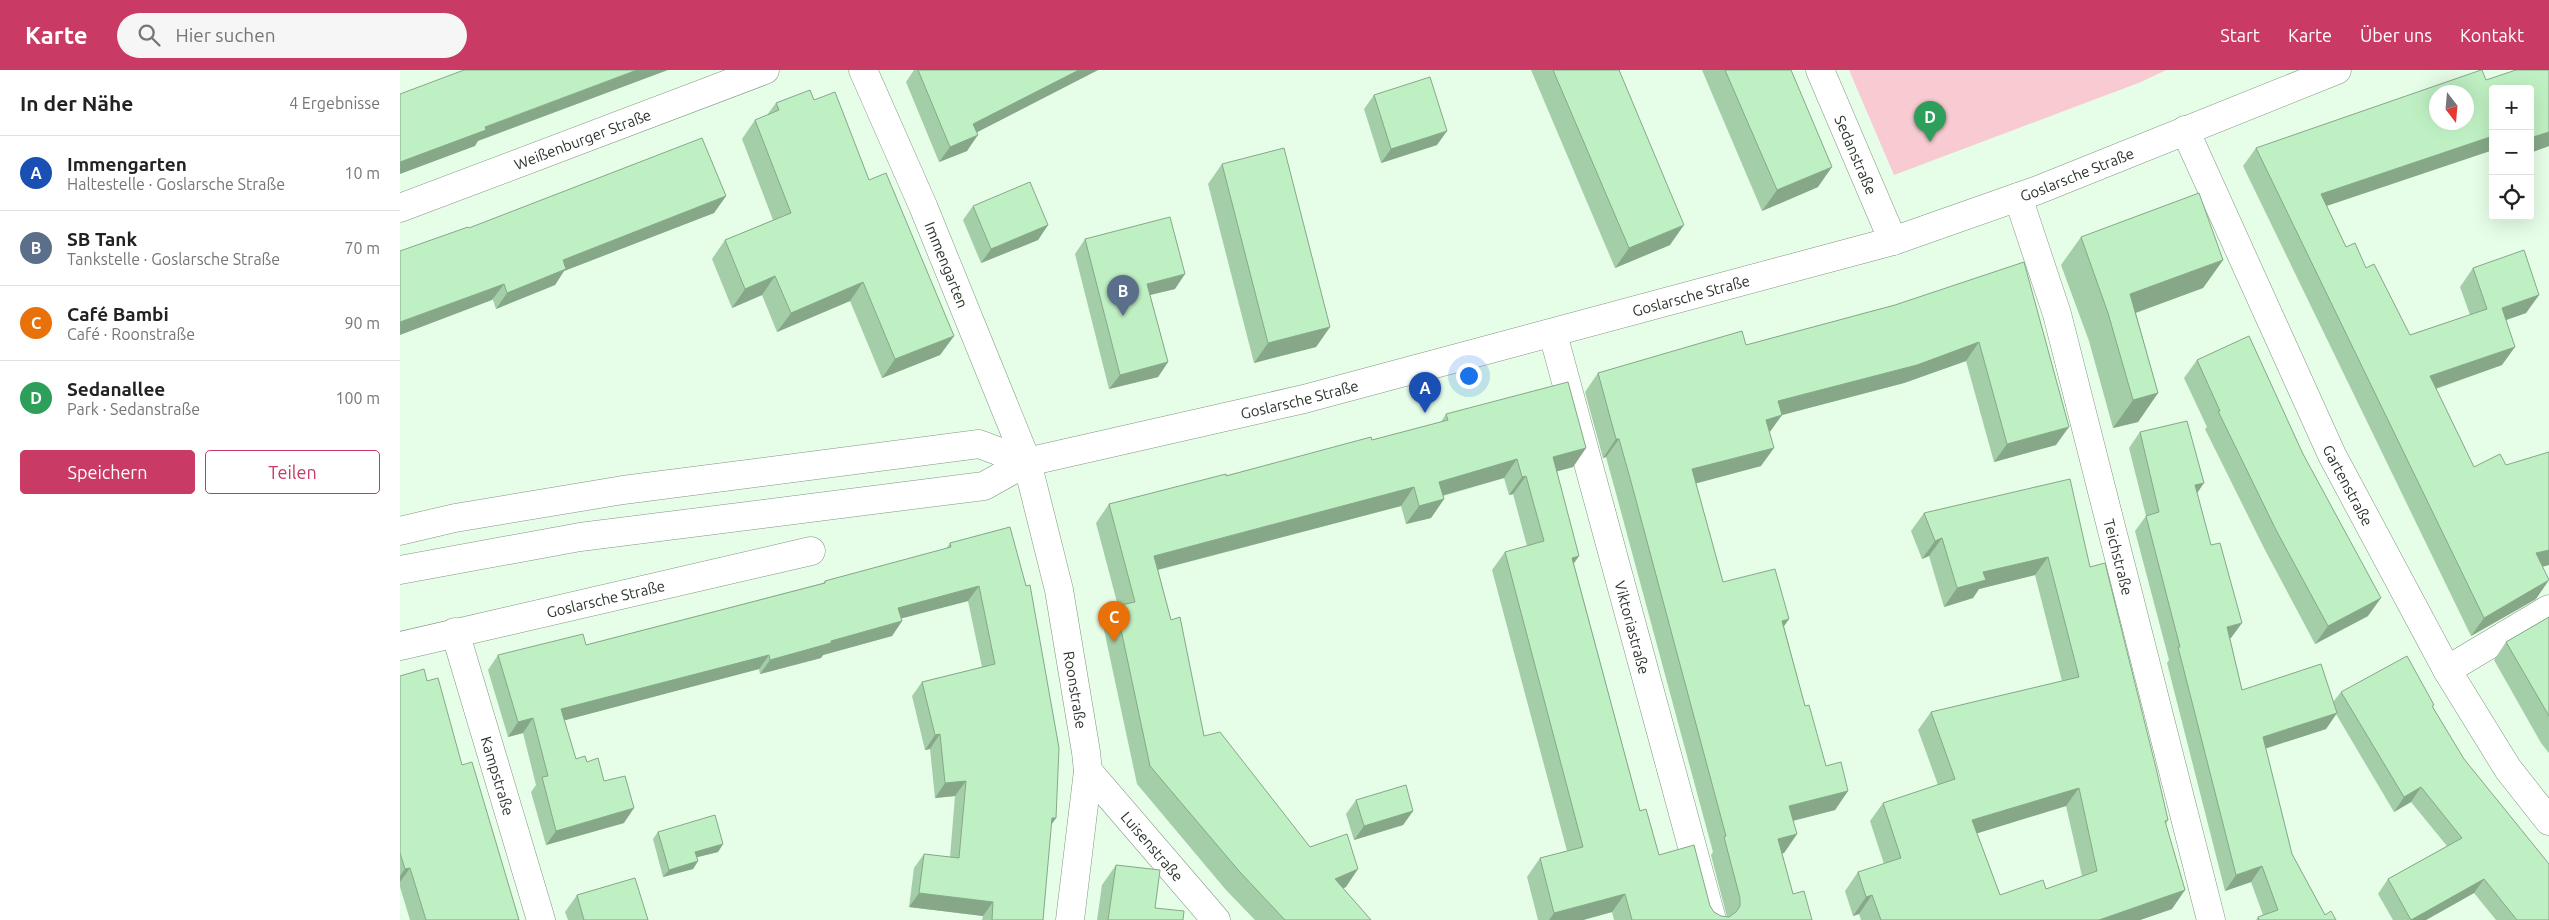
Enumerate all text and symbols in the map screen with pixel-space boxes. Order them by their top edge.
search box [117,13,467,58]
icon: search [135,21,163,49]
text: Karte [25,22,87,49]
text: Hier suchen [175,24,276,46]
text: Start [2220,25,2260,45]
text: Karte [2288,25,2332,45]
text: Über uns [2360,25,2432,45]
text: Kontakt [2460,25,2524,45]
north arrow [2429,85,2474,130]
map controls [2489,85,2534,220]
button: + [2489,85,2534,130]
text: In der Nähe [20,91,133,115]
text: 4 Ergebnisse [289,94,380,112]
pin: D [1914,101,1946,142]
street label: Weißenburger Straße [512,105,653,173]
street label: Sedanstraße [1832,112,1881,197]
button: − [2489,130,2534,175]
street label: Goslarsche Straße [2018,144,2136,204]
text: Immengarten [67,153,187,175]
text: A [30,164,42,182]
text: 10 m [344,164,380,182]
text: Haltestelle · Goslarsche Straße [67,175,285,193]
button: locate [2489,175,2534,220]
street label: Immengarten [922,219,972,310]
text: SB Tank [67,228,137,250]
text: B [31,239,41,257]
text: 70 m [344,239,380,257]
text: Tankstelle · Goslarsche Straße [67,250,280,268]
street label: Goslarsche Straße [1630,271,1751,319]
pin: B [1107,275,1139,316]
text: Café Bambi [67,303,169,325]
text: C [31,314,41,332]
text: 90 m [344,314,380,332]
text: Café · Roonstraße [67,325,195,343]
your location [1456,363,1482,389]
pin: A [1409,372,1441,413]
street label: Goslarsche Straße [1239,376,1360,422]
text: Sedanallee [67,378,165,400]
text: D [30,389,42,407]
text: 100 m [335,389,380,407]
text: Park · Sedanstraße [67,400,200,418]
street label: Gartenstraße [2320,442,2377,529]
button: Speichern [20,450,195,494]
button: Teilen [205,450,380,494]
street label: Teichstraße [2101,517,2137,597]
street label: Goslarsche Straße [545,577,666,620]
street label: Viktoriastraße [1612,579,1653,676]
pin: C [1098,601,1130,642]
street label: Roonstraße [1061,650,1090,730]
street label: Kampstraße [478,734,518,817]
street label: Luisenstraße [1118,808,1187,884]

